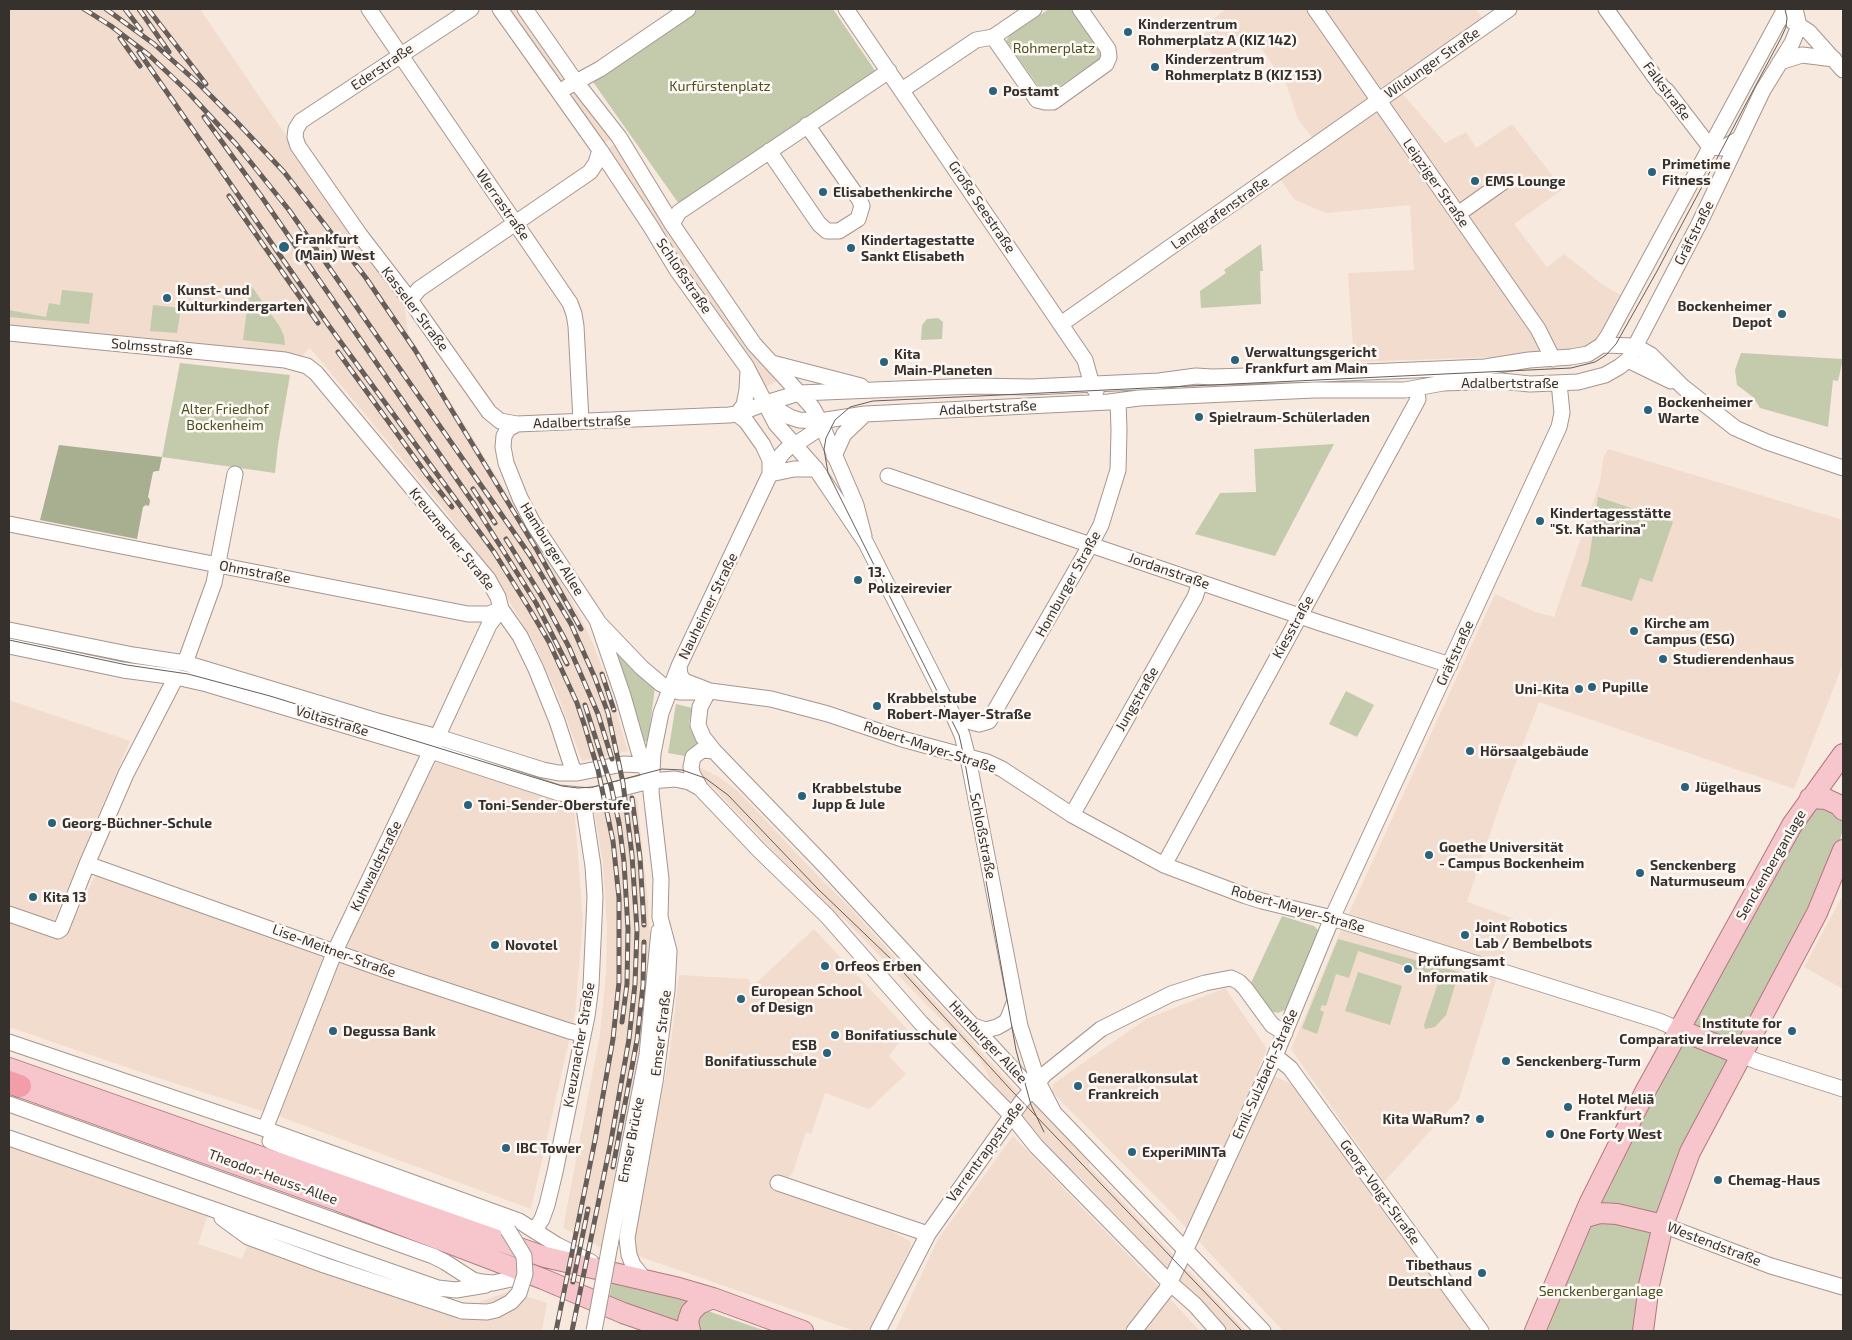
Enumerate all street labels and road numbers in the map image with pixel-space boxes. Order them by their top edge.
street label: Wildunger Straße [1381,24,1483,102]
street label: Ederstraße [348,40,416,94]
street label: Falkstraße [1640,58,1694,124]
street label: Leipziger Straße [1399,135,1473,231]
street label: Große Seestraße [945,158,1019,256]
street label: Werrastraße [473,167,533,243]
street label: Landgrafenstraße [1168,173,1272,253]
street label: Gräfstraße [1671,198,1717,268]
street label: Schloßstraße [653,235,715,317]
street label: Kasseler Straße [378,263,452,355]
street label: Solmsstraße [110,335,194,359]
street label: Adalbertstraße [1461,375,1559,391]
street label: Adalbertstraße [939,397,1037,419]
street label: Adalbertstraße [533,412,631,432]
street label: Kreuznacher Straße [406,484,498,594]
street label: Hamburger Allee [517,499,587,599]
street label: Homburger Straße [1032,528,1104,640]
street label: Jordanstraße [1126,549,1212,593]
street label: Nauheimer Straße [675,550,741,662]
street label: Ohmstraße [218,557,292,587]
street label: Kiesstraße [1269,593,1317,661]
street label: Gräfstraße [1433,618,1477,688]
street label: Jungstraße [1112,664,1162,734]
street label: Voltastraße [293,702,371,740]
street label: Robert-Mayer-Straße [862,718,998,776]
street label: Schloßstraße [966,792,1000,880]
street label: Senckenberganlage [1733,807,1809,923]
street label: Kuhwaldstraße [347,818,405,914]
street label: Robert-Mayer-Straße [1229,882,1367,936]
street label: Lise-Meitner-Straße [270,921,398,981]
street label: Kreuznacher Straße [560,981,598,1109]
street label: Emser Straße [647,989,675,1077]
street label: Hamburger Allee [945,997,1031,1087]
street label: Emil-Sulzbach-Straße [1229,1006,1301,1142]
street label: Emser Brücke [614,1096,648,1184]
street label: Varrentrappstraße [943,1098,1027,1206]
street label: Georg-Voigt-Straße [1336,1136,1424,1248]
street label: Theodor-Heuss-Allee [206,1146,340,1208]
street label: Westendstraße [1665,1218,1763,1270]

